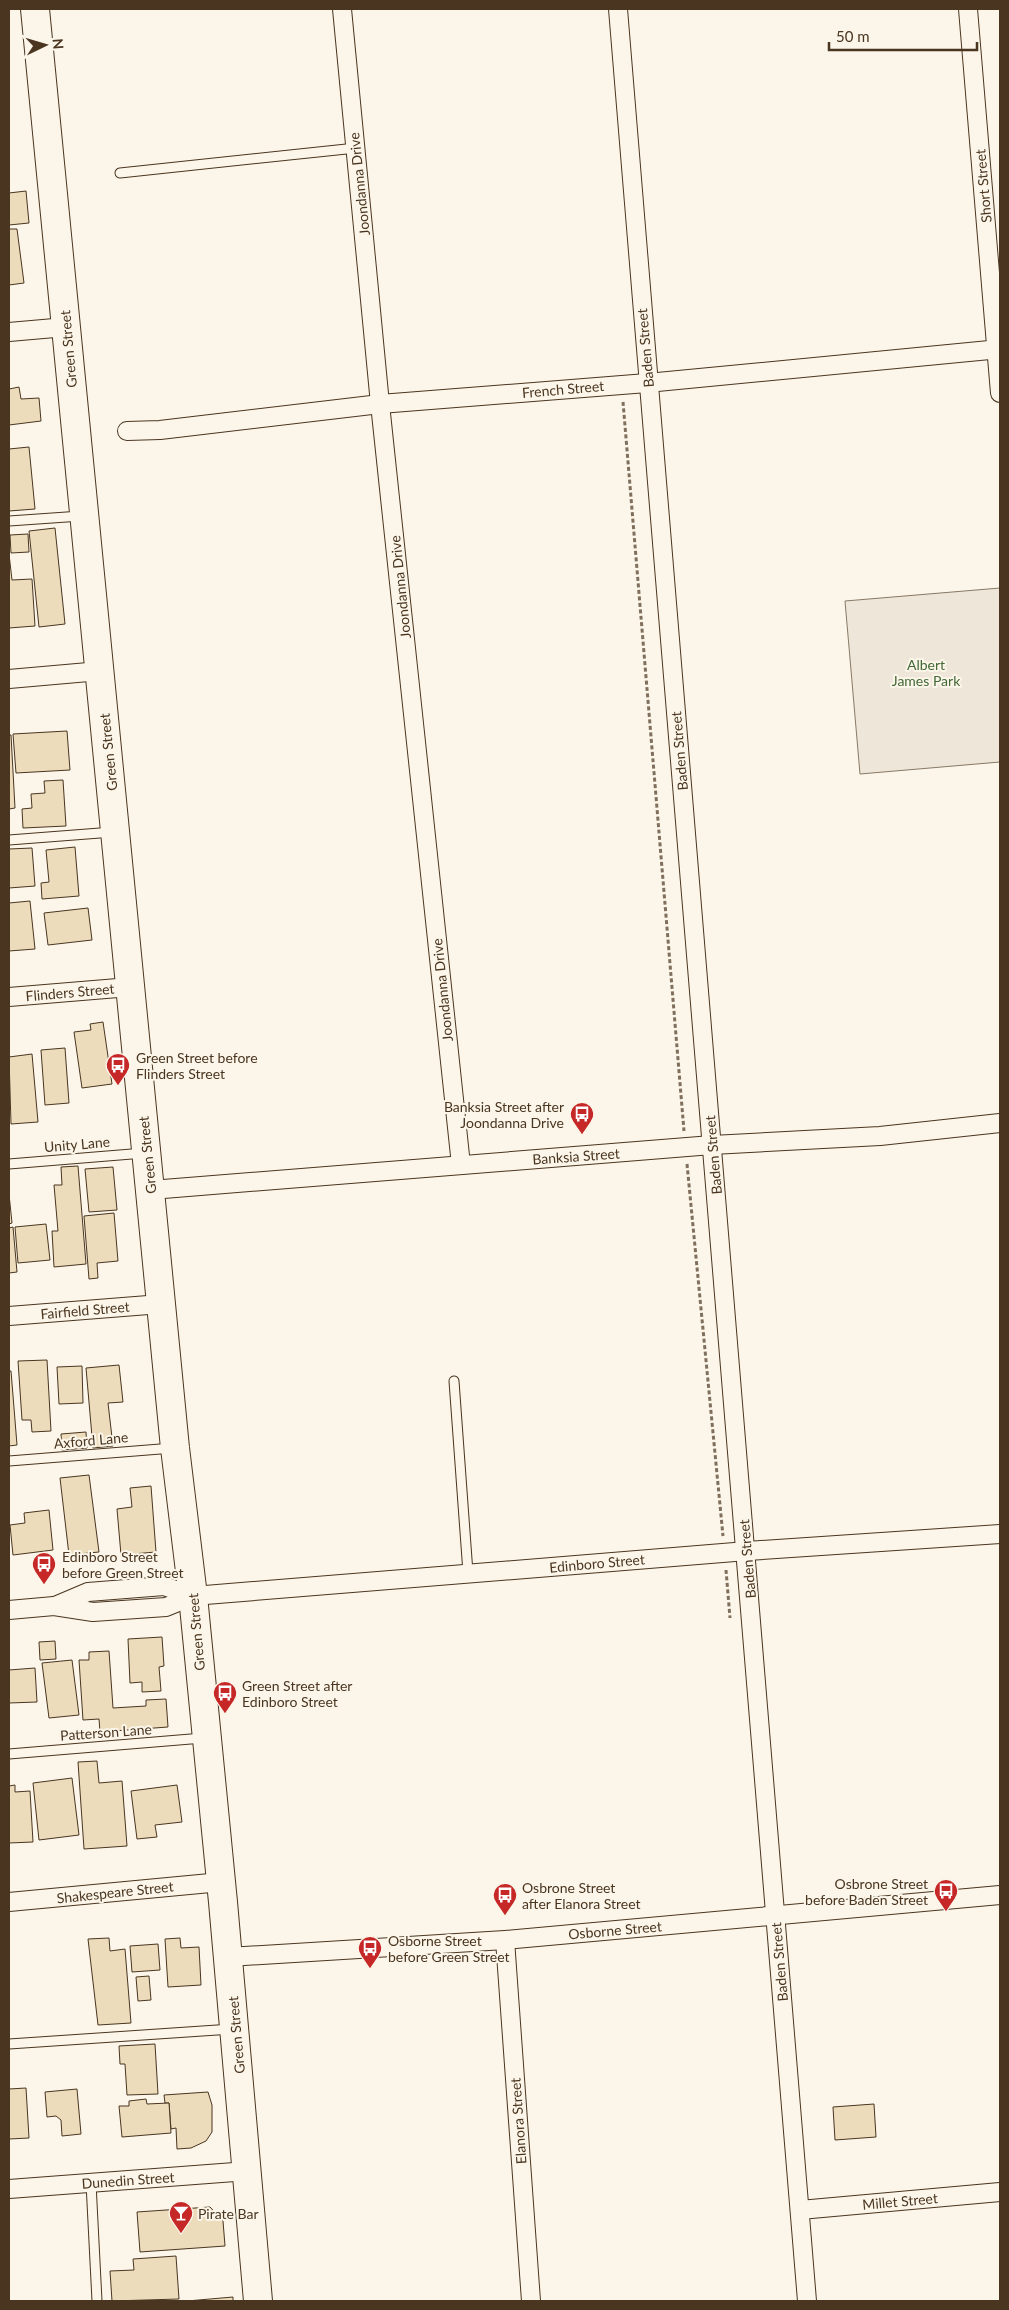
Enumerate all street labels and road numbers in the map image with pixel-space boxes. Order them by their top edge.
street label: Joondanna Drive [345,132,373,236]
street label: Short Street [971,149,995,223]
street label: Baden Street [633,308,657,388]
street label: Green Street [56,309,80,389]
street label: French Street [521,377,605,401]
street label: Joondanna Drive [386,535,414,639]
street label: Baden Street [667,711,691,791]
street label: Green Street [95,712,121,792]
street label: Joondanna Drive [428,938,456,1042]
street label: Flinders Street [25,980,115,1004]
street label: Green Street [134,1115,160,1195]
street label: Baden Street [701,1115,725,1195]
street label: Unity Lane [43,1133,111,1155]
street label: Banksia Street [532,1144,620,1168]
street label: Fairfield Street [40,1298,130,1322]
street label: Axford Lane [53,1428,129,1452]
street label: Baden Street [735,1519,759,1599]
street label: Edinboro Street [549,1550,645,1576]
street label: Green Street [184,1592,208,1672]
street label: Patterson Lane [60,1720,152,1744]
street label: Shakespeare Street [56,1877,174,1907]
street label: Osborne Street [568,1917,662,1943]
street label: Baden Street [767,1922,791,2002]
street label: Green Street [224,1995,248,2075]
street label: Elanora Street [507,2077,529,2165]
street label: Dunedin Street [81,2168,175,2192]
street label: Millet Street [862,2189,938,2213]

